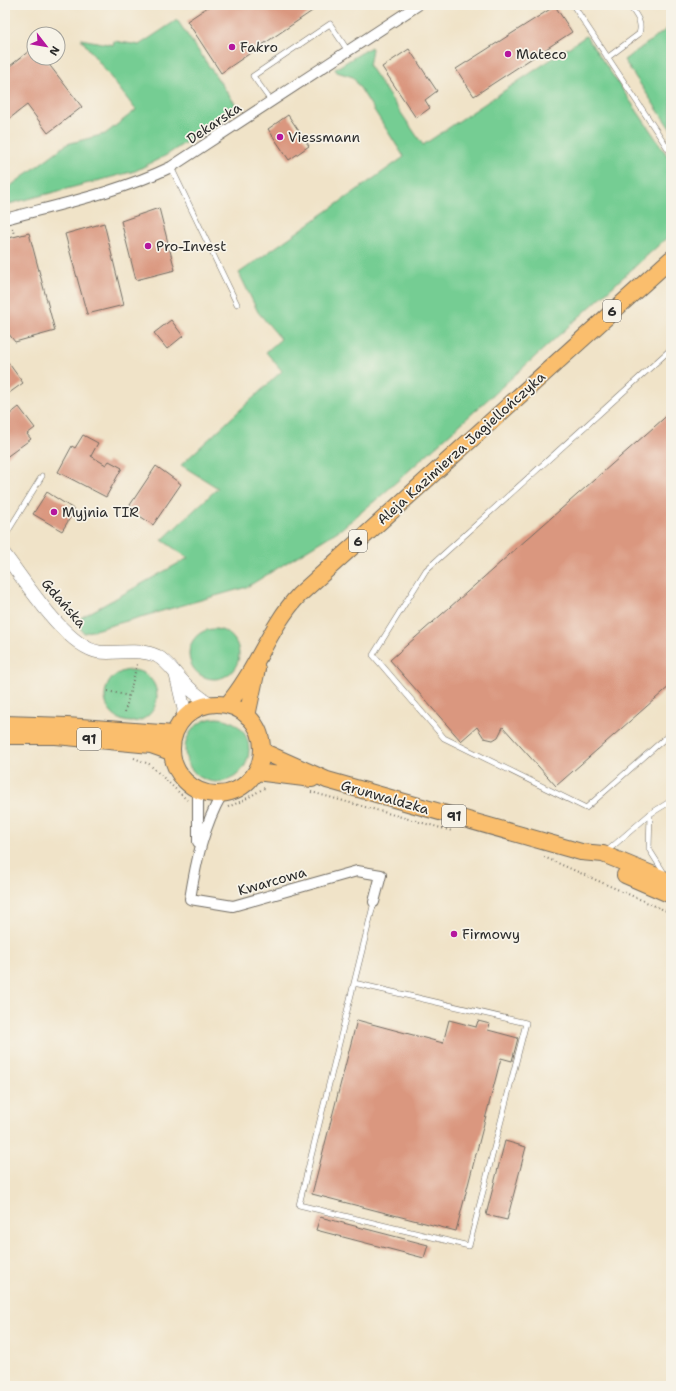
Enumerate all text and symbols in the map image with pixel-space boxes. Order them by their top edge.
north arrow [26,26,66,66]
place label: Fakro [240,38,278,56]
marker: Fakro [227,42,237,52]
text: N [45,43,63,59]
place label: Mateco [516,45,567,63]
marker: Mateco [503,49,513,59]
street label: Dekarska [183,98,245,148]
place label: Viessmann [288,128,361,146]
marker: Viessmann [275,132,285,142]
place label: Pro-Invest [156,237,226,255]
marker: Pro-Invest [143,241,153,251]
road number: 6 [603,300,621,322]
street label: Aleja Kazimierza Jagiellończyka [373,367,549,528]
place label: Myjnia TIR [62,503,139,521]
marker: Myjnia TIR [49,507,59,517]
road number: 6 [349,530,367,552]
street label: Gdańska [38,575,91,632]
road number: 91 [77,728,101,750]
street label: Grunwaldzka [339,776,431,818]
road number: 91 [442,805,466,827]
street label: Kwarcowa [236,863,309,899]
place label: Firmowy [462,925,520,943]
marker: Firmowy [449,929,459,939]

